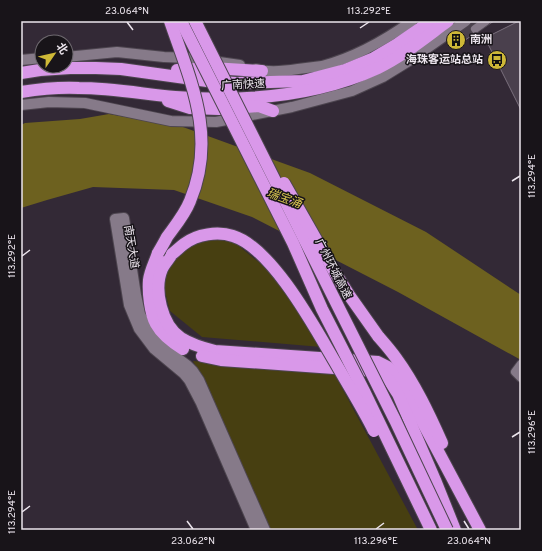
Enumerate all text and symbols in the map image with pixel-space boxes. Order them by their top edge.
text: 23.064°N [105,5,149,18]
text: 113.292°E [347,5,391,18]
building icon: 南洲 [445,29,467,51]
place label: 南洲 [470,33,492,47]
north arrow [34,34,74,74]
text: 北 [53,40,70,57]
bus stop icon: 海珠客运站总站 [486,49,508,71]
place label: 海珠客运站总站 [406,53,483,67]
street label: 广南快速 [221,77,265,93]
text: 113.294°E [526,154,539,198]
water label: 瑞宝涌 [264,185,306,213]
street label: 南天大道 [121,224,141,270]
text: 113.292°E [6,234,19,278]
street label: 广州环城高速 [312,236,354,302]
text: 113.296°E [526,410,539,454]
text: 113.294°E [6,490,19,534]
text: 23.062°N [171,535,215,548]
text: 113.296°E [354,535,398,548]
text: 23.064°N [447,535,491,548]

